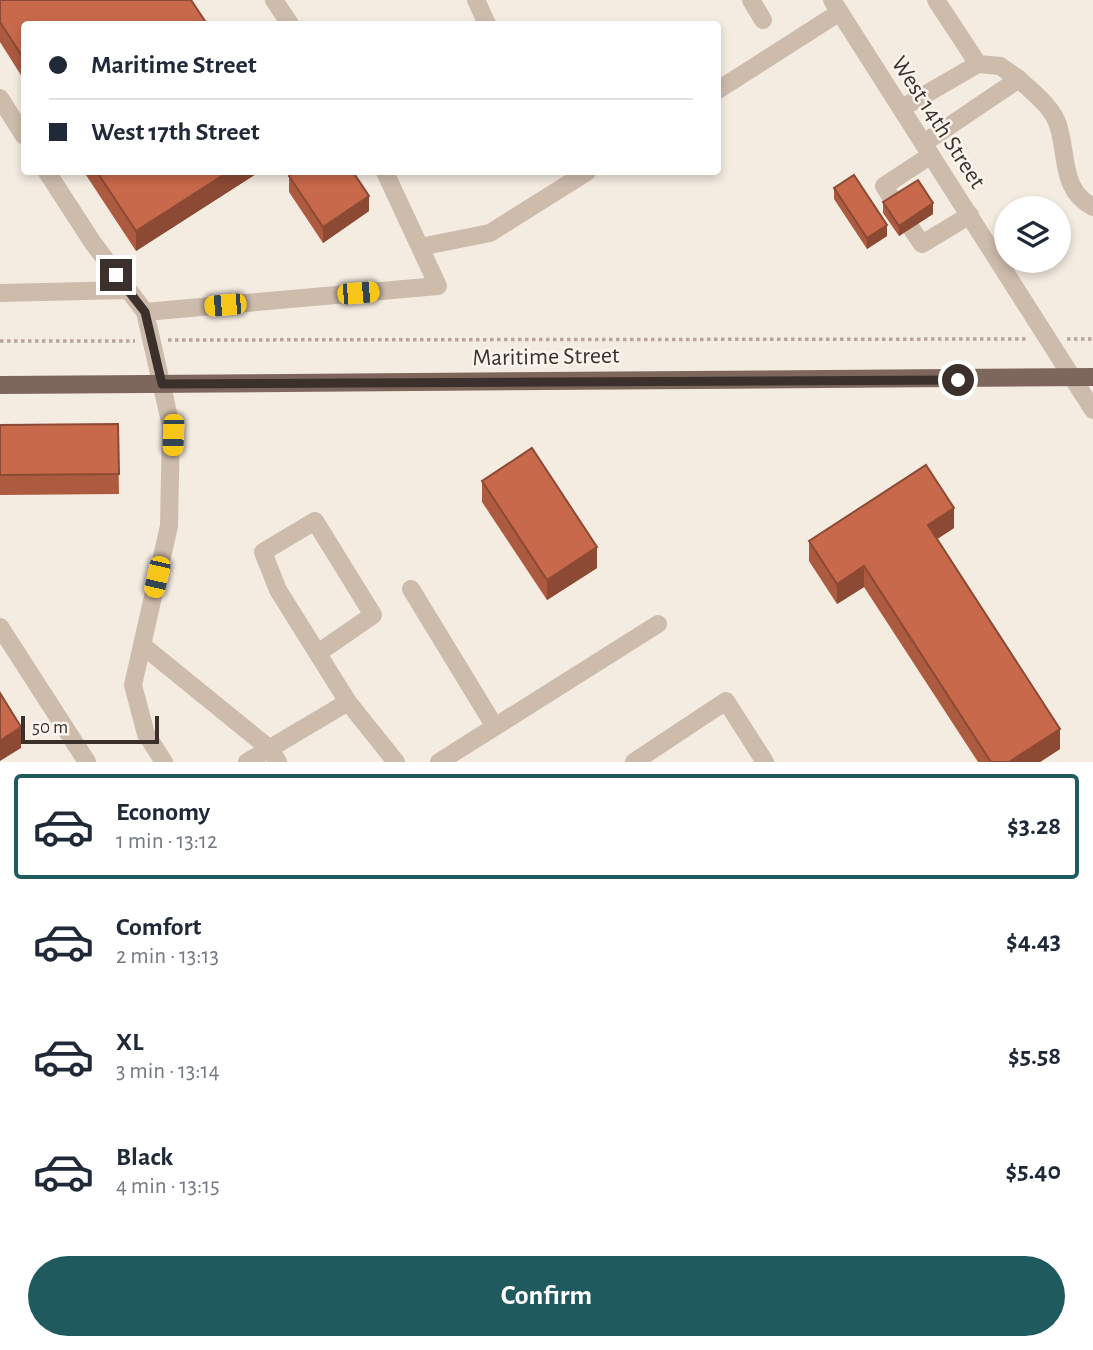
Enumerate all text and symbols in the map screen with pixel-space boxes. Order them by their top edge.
text: Maritime Street [91,52,257,78]
street label: West 14th Street [887,52,990,193]
text: West 17th Street [91,119,260,145]
map controls [994,196,1071,273]
button: layers [994,196,1071,273]
route end [100,259,132,291]
car [337,281,380,305]
car [204,293,247,317]
street label: Maritime Street [472,344,620,370]
route start [942,364,974,396]
car [162,414,185,456]
car [143,554,172,600]
scale bar [21,713,159,745]
text: 50 m [32,718,68,737]
icon: car [32,795,95,858]
text: Economy [116,799,210,825]
text: $3.28 [1007,813,1061,839]
text: 1 min · 13:12 [116,830,217,853]
icon: car [32,910,95,973]
text: Comfort [116,914,201,940]
text: $4.43 [1006,928,1061,954]
text: 2 min · 13:13 [116,945,219,968]
icon: car [32,1025,95,1088]
text: XL [116,1029,143,1055]
text: $5.58 [1008,1043,1061,1069]
text: 3 min · 13:14 [116,1060,220,1083]
icon: car [32,1140,95,1203]
text: Black [116,1144,173,1170]
text: $5.40 [1005,1158,1061,1184]
text: 4 min · 13:15 [116,1175,220,1198]
button: Confirm [28,1256,1065,1336]

